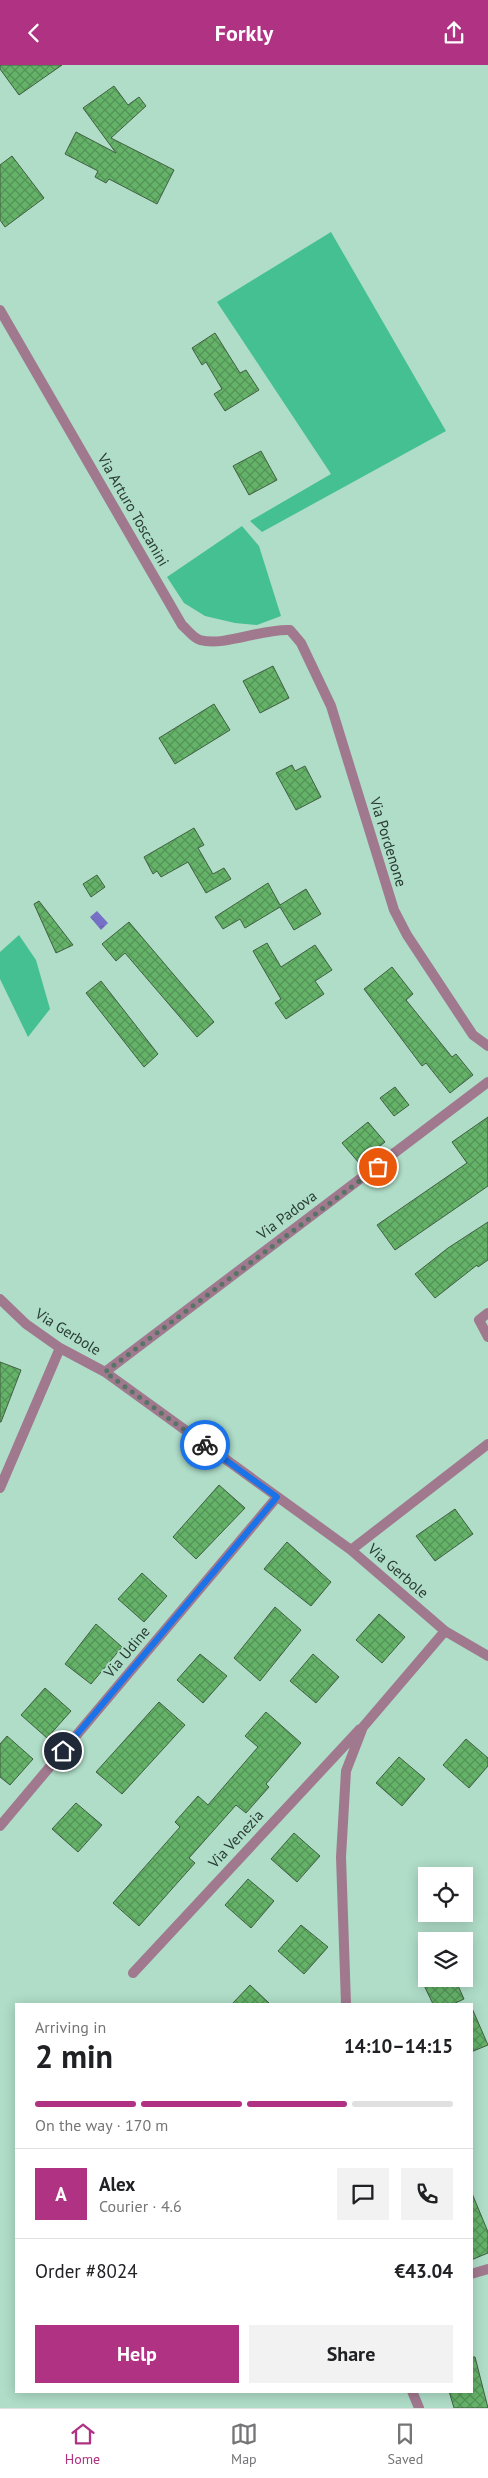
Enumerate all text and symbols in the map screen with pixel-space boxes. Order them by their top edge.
icon: back [20,19,48,47]
text: Forkly [215,19,273,47]
icon: share [440,19,468,47]
street label: Via Arturo Toscanini [93,449,173,570]
street label: Via Pordenone [366,794,411,889]
pin [357,1146,399,1188]
icon: bag [364,1153,392,1181]
street label: Via Padova [252,1186,320,1244]
street label: Via Gerbole [31,1303,105,1359]
courier [180,1420,230,1470]
icon: bike [191,1431,219,1459]
street label: Via Gerbole [363,1539,432,1602]
street label: Via Udine [99,1622,154,1682]
pin [42,1730,84,1772]
icon: home [49,1737,77,1765]
street label: Via Venezia [203,1806,267,1872]
map controls [418,1867,473,1987]
button: locate [418,1867,473,1922]
button: layers [418,1932,473,1987]
text: Arriving in [35,2017,106,2037]
text: 14:10–14:15 [344,2034,453,2058]
text: 2 min [35,2035,113,2077]
text: On the way · 170 m [35,2115,168,2135]
button: chat [337,2168,389,2220]
button: phone [401,2168,453,2220]
text: Alex [99,2172,135,2196]
text: A [55,2182,67,2206]
text: Courier · 4.6 [99,2196,182,2216]
text: Order #8024 [35,2259,138,2283]
text: €43.04 [394,2259,453,2283]
button: Help [35,2325,239,2383]
button: Share [249,2325,453,2383]
tab: Home [65,2420,100,2468]
tab: Map [230,2420,258,2468]
tab: Saved [388,2420,423,2468]

